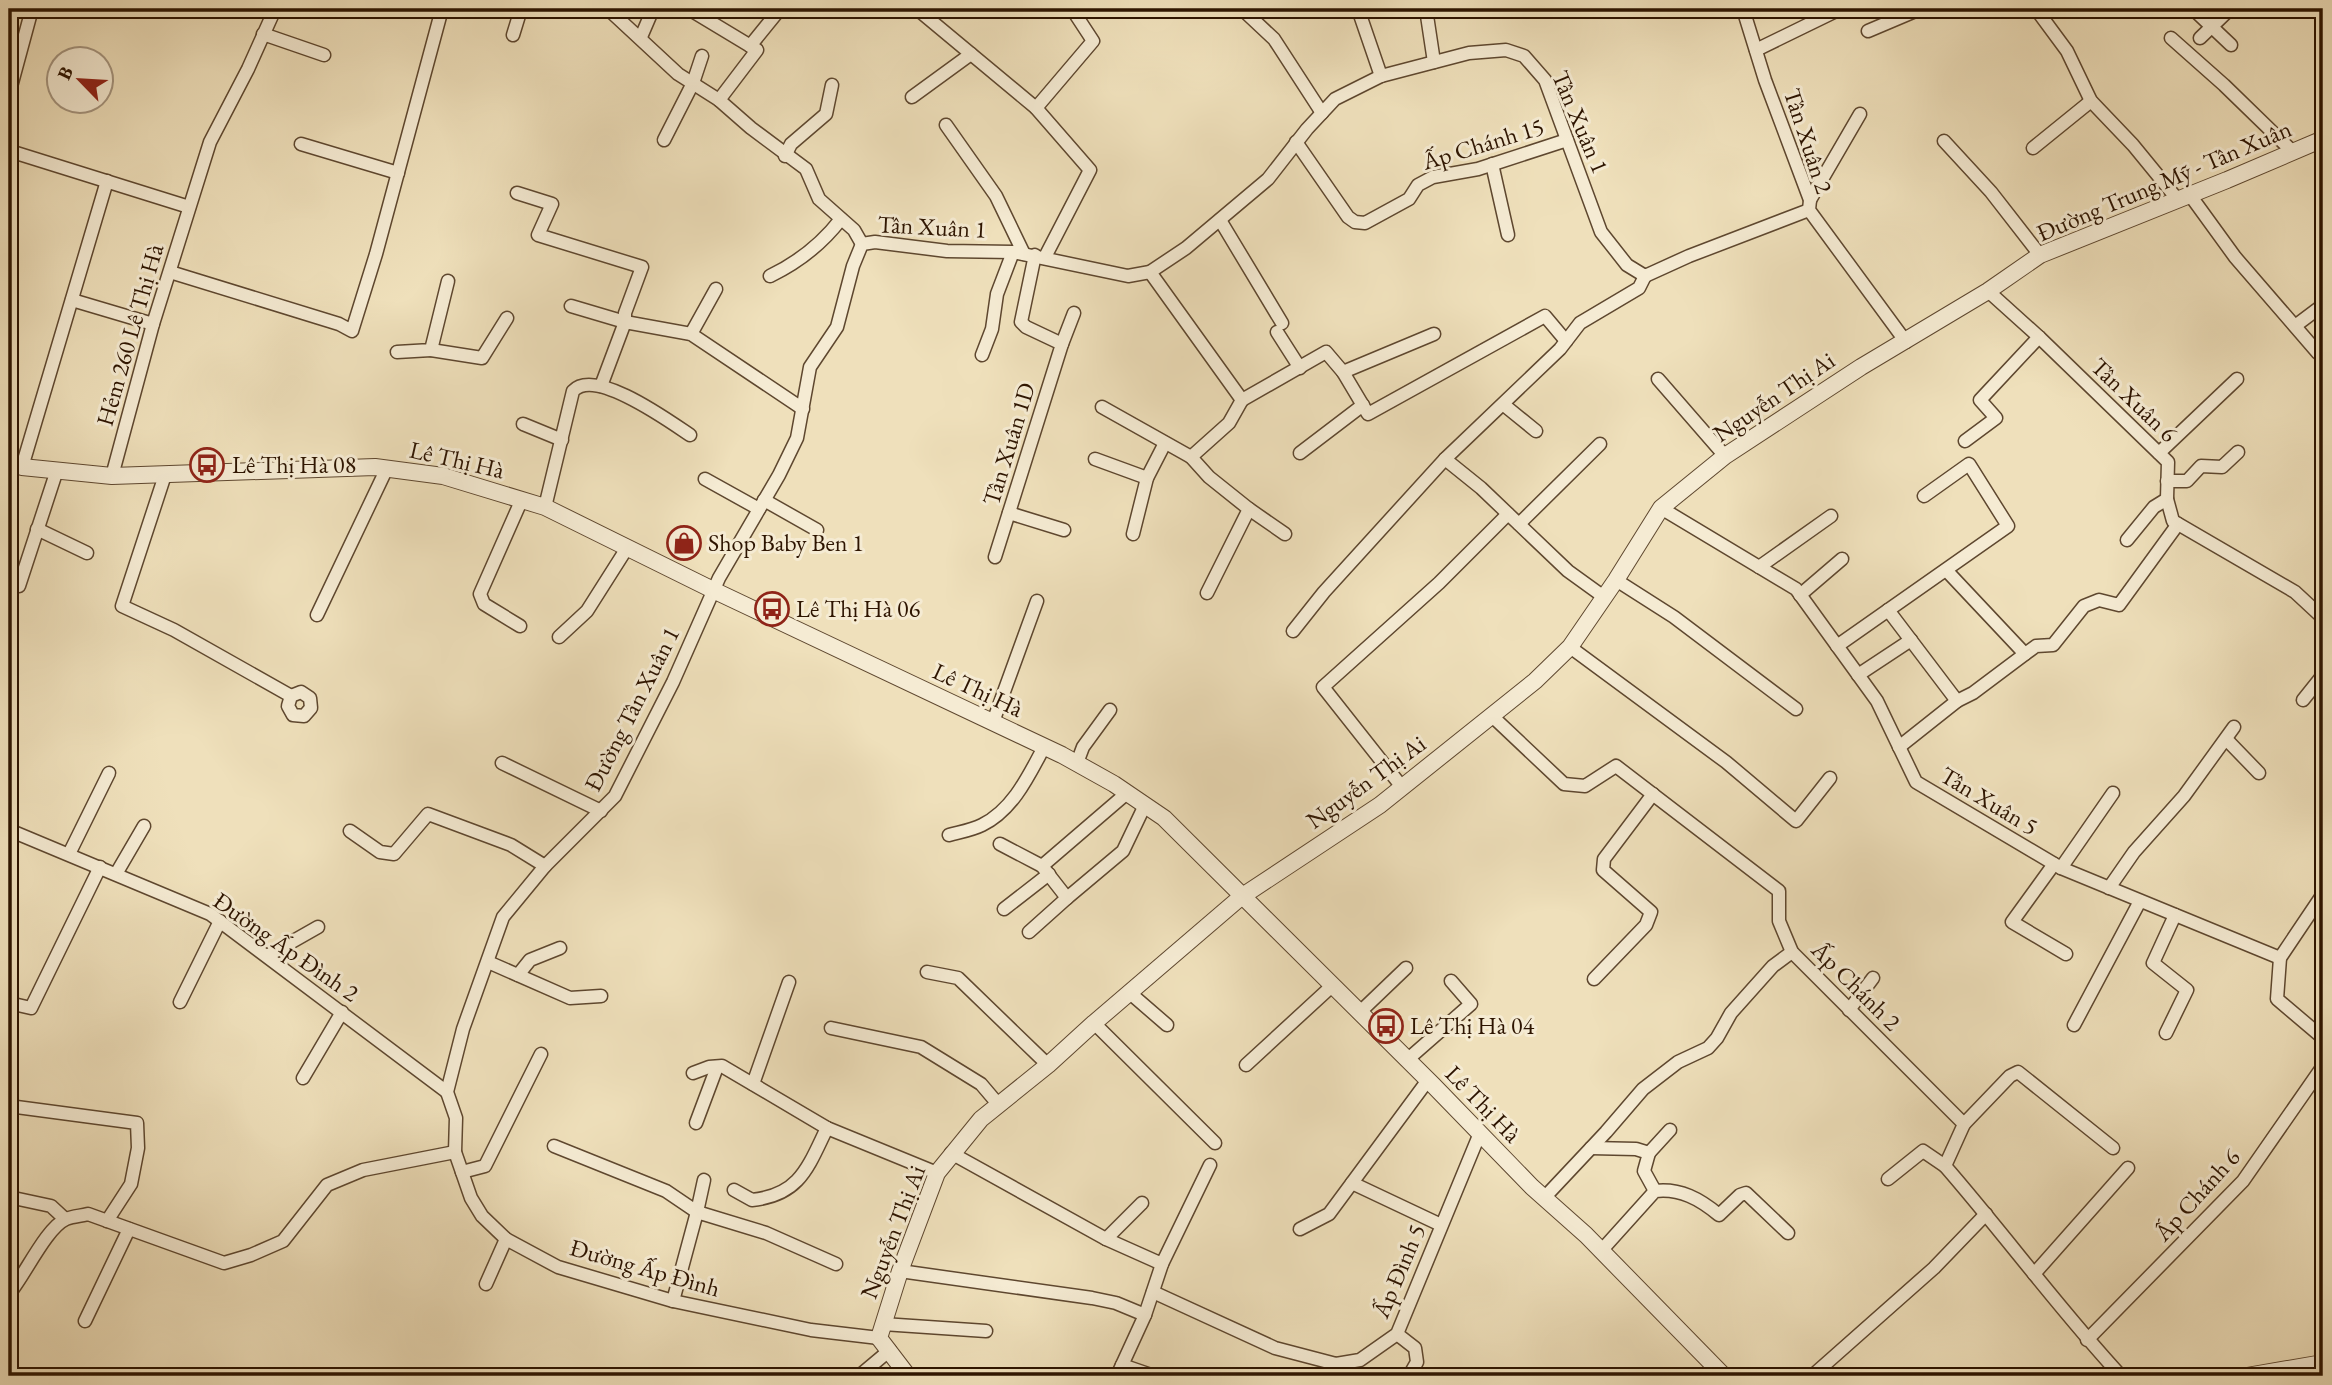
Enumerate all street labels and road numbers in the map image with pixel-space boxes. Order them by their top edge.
street label: Tân Xuân 1 [1545,66,1616,178]
street label: Tân Xuân 2 [1777,84,1840,198]
street label: Ấp Chánh 15 [1417,110,1547,177]
street label: Đường Trung Mỹ - Tân Xuân [2032,113,2296,248]
street label: Tân Xuân 1 [877,208,987,245]
street label: Hẻm 260 Lê Thị Hà [89,240,170,429]
street label: Nguyễn Thị Ai [1707,344,1841,449]
street label: Tân Xuân 6 [2084,351,2184,449]
street label: Tân Xuân 1D [975,379,1042,509]
street label: Lê Thị Hà [407,434,508,486]
street label: Đường Tân Xuân 1 [577,621,686,796]
street label: Lê Thị Hà [928,655,1029,724]
street label: Nguyễn Thị Ai [1300,728,1432,835]
street label: Tân Xuân 5 [1935,759,2044,842]
street label: Đường Ấp Đình 2 [207,885,366,1009]
street label: Ấp Chánh 2 [1804,934,1908,1037]
street label: Lê Thị Hà [1439,1058,1528,1149]
street label: Ấp Chánh 6 [2146,1142,2246,1248]
street label: Nguyễn Thị Ai [853,1161,932,1303]
street label: Ấp Đình 5 [1365,1219,1432,1323]
street label: Đường Ấp Đình [567,1231,724,1304]

